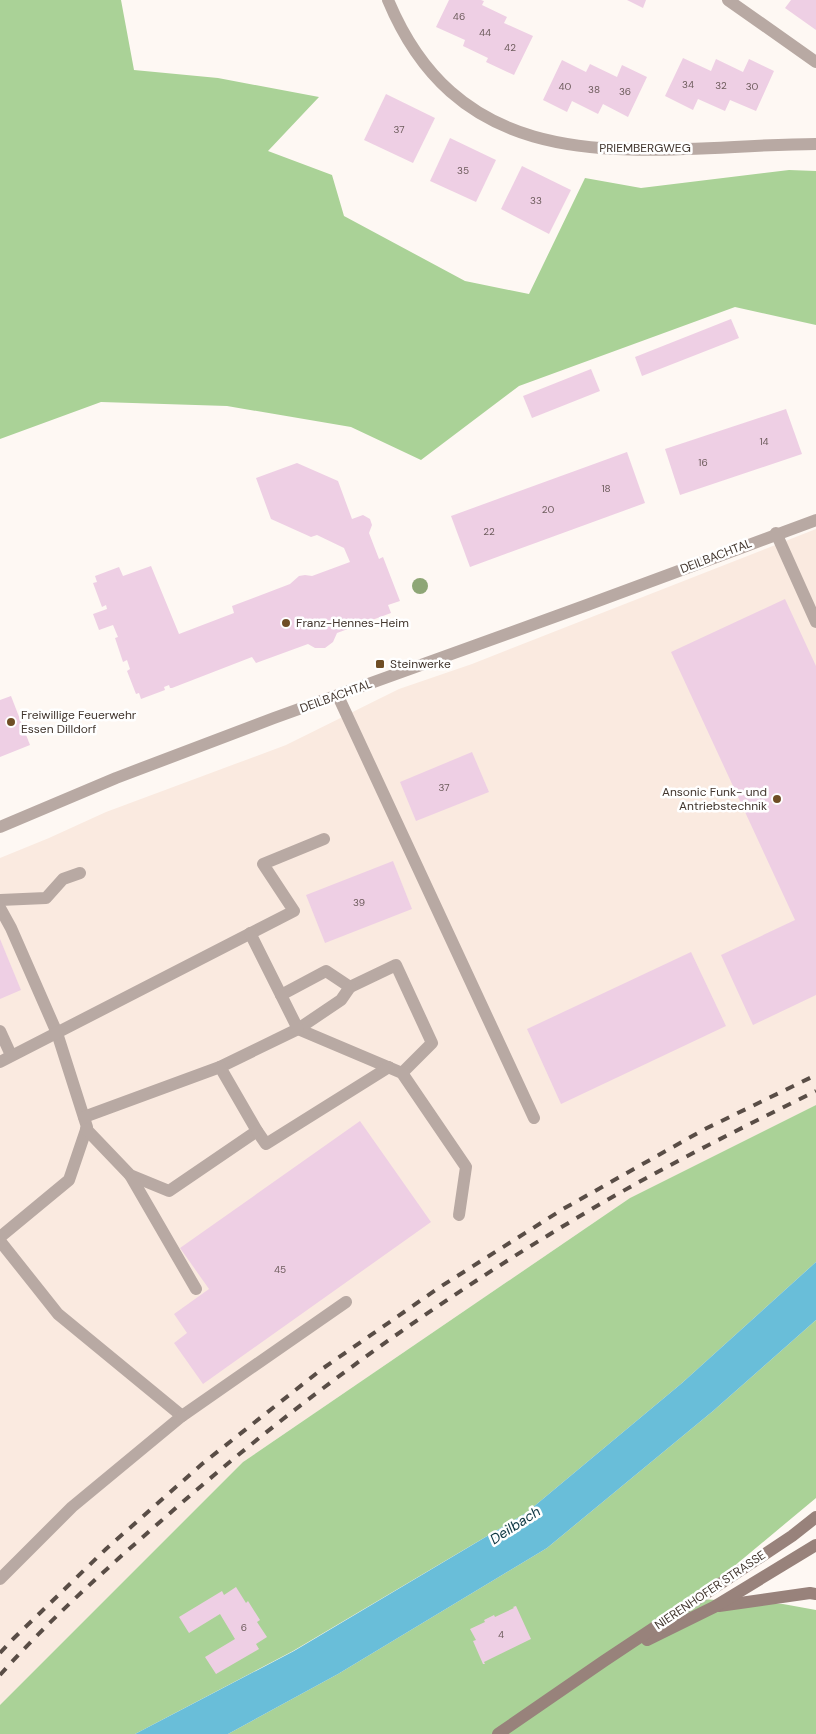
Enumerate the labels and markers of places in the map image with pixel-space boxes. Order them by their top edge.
place label: Franz-Hennes-Heim [296,615,409,631]
marker: Franz-Hennes-Heim [280,617,292,629]
place label: Steinwerke [390,656,451,672]
marker: Steinwerke [374,658,386,670]
place label: Freiwillige Feuerwehr Essen Dilldorf [21,707,137,737]
marker: Freiwillige Feuerwehr Essen Dilldorf [5,716,17,728]
place label: Ansonic Funk- und Antriebstechnik [662,784,767,814]
marker: Ansonic Funk- und Antriebstechnik [771,793,783,805]

